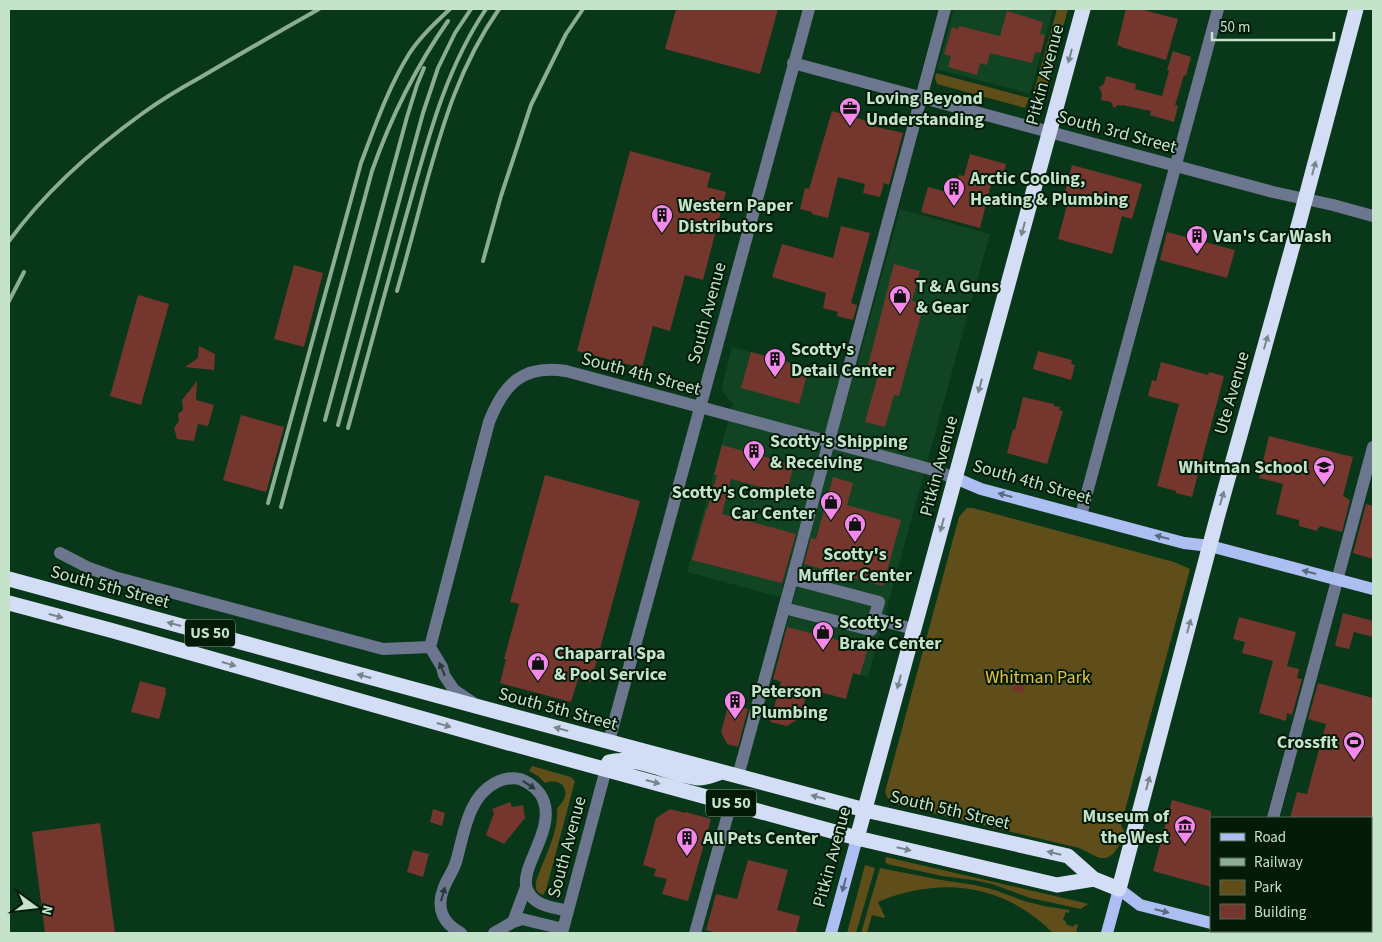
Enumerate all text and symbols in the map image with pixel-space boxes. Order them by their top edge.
scale bar [1212,10,1334,42]
text: 50 m [1220,17,1250,38]
street label: Pitkin Avenue [1020,22,1070,128]
one-way arrow [1066,48,1074,63]
place label: Loving Beyond Understanding [866,86,984,132]
office icon: Loving Beyond Understanding [838,96,862,127]
street label: South 3rd Street [1055,104,1179,160]
one-way arrow [1310,161,1318,176]
place label: Arctic Cooling, Heating & Plumbing [969,166,1128,212]
building icon: Arctic Cooling, Heating & Plumbing [942,176,966,207]
place label: Western Paper Distributors [678,193,794,239]
building icon: Western Paper Distributors [650,203,674,234]
one-way arrow [1018,222,1026,237]
building icon: Van's Car Wash [1185,224,1209,255]
place label: Van's Car Wash [1212,224,1332,249]
street label: South Avenue [681,259,733,367]
place label: T & A Guns & Gear [916,274,999,320]
shop icon: T & A Guns & Gear [888,284,912,315]
one-way arrow [1262,334,1270,349]
place label: Scotty's Detail Center [791,337,895,383]
street label: South 4th Street [579,346,703,402]
building icon: Scotty's Detail Center [763,347,787,378]
street label: Ute Avenue [1208,348,1256,438]
one-way arrow [975,379,983,394]
street label: Pitkin Avenue [914,413,964,519]
place label: Scotty's Shipping & Receiving [770,429,908,475]
building icon: Scotty's Shipping & Receiving [742,439,766,470]
street label: South 4th Street [970,453,1094,511]
place label: Whitman School [1179,455,1308,480]
school or university icon: Whitman School [1312,455,1336,486]
place label: Scotty's Complete Car Center [672,480,816,526]
shop icon: Scotty's Complete Car Center [819,490,843,521]
one-way arrow [998,491,1013,499]
one-way arrow [1219,491,1227,506]
shop icon: Scotty's Muffler Center [843,512,867,543]
one-way arrow [938,517,946,532]
one-way arrow [1155,532,1170,540]
place label: Scotty's Muffler Center [798,542,913,588]
street label: South 5th Street [48,559,172,615]
one-way arrow [1302,568,1317,576]
place label: Scotty's Brake Center [839,610,942,656]
one-way arrow [48,612,63,620]
one-way arrow [1185,618,1193,633]
one-way arrow [166,619,181,627]
road number: US 50 [185,620,235,646]
shop icon: Scotty's Brake Center [811,620,835,651]
place label: Chaparral Spa & Pool Service [554,641,667,687]
shop icon: Chaparral Spa & Pool Service [526,651,550,682]
one-way arrow [222,660,237,668]
one-way arrow [437,662,445,676]
park label: Whitman Park [985,665,1091,690]
one-way arrow [357,671,372,679]
one-way arrow [895,674,903,689]
place label: Peterson Plumbing [751,679,828,725]
street label: South 5th Street [496,681,620,737]
building icon: Peterson Plumbing [723,689,747,720]
one-way arrow [437,721,452,729]
one-way arrow [554,725,569,733]
place label: Crossfit [1277,730,1338,755]
sports icon: Crossfit [1342,730,1366,761]
one-way arrow [1144,775,1152,790]
one-way arrow [645,778,660,786]
one-way arrow [522,780,535,789]
street label: South 5th Street [888,784,1012,836]
road number: US 50 [706,790,756,816]
street label: South Avenue [541,793,593,901]
one-way arrow [810,793,825,801]
street label: Pitkin Avenue [807,804,857,910]
place label: Museum of the West [1082,804,1170,850]
museum icon: Museum of the West [1173,814,1197,845]
legend [1210,817,1372,932]
building icon: All Pets Center [675,826,699,857]
place label: All Pets Center [702,826,819,851]
text: Road [1254,827,1286,848]
one-way arrow [897,845,912,853]
one-way arrow [1046,849,1061,857]
text: Railway [1254,852,1303,873]
one-way arrow [840,877,848,892]
text: Park [1254,877,1283,898]
north arrow [10,882,60,932]
one-way arrow [439,887,447,902]
text: Building [1254,902,1307,923]
text: N [36,903,57,917]
one-way arrow [1154,907,1169,915]

